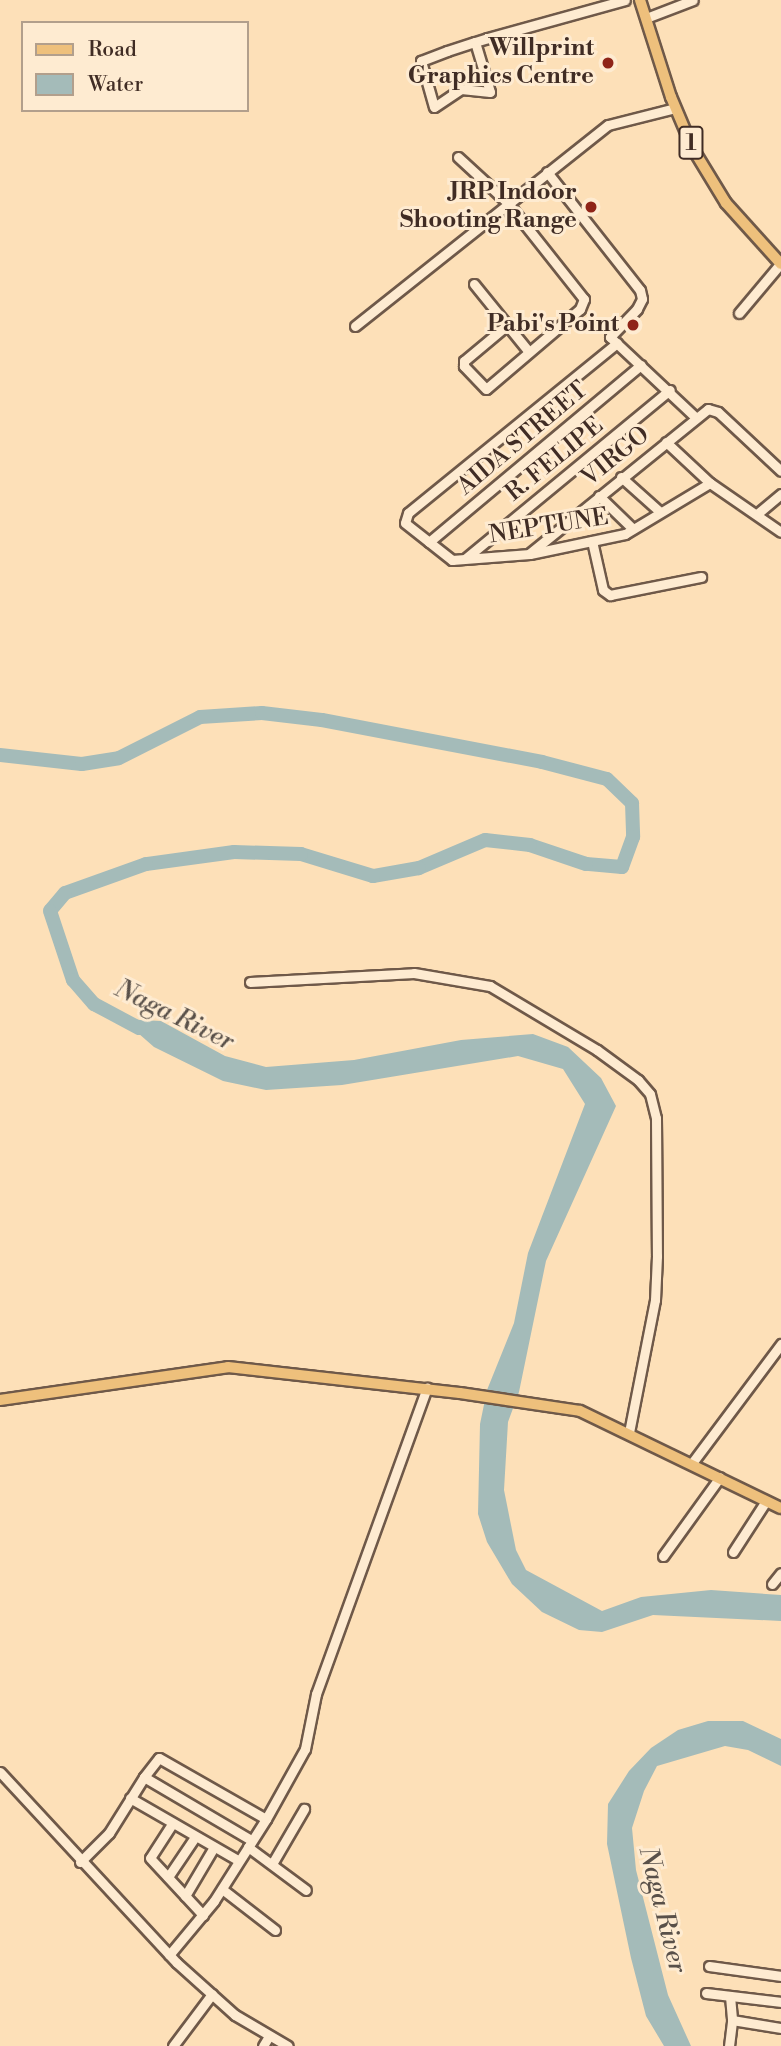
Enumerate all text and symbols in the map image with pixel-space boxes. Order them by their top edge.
legend [21,21,248,112]
place label: Willprint Graphics Centre [408,35,594,91]
text: Road [88,37,137,63]
marker: Willprint Graphics Centre [600,55,616,71]
text: Water [88,72,143,98]
road number: 1 [677,124,705,162]
place label: JRP Indoor Shooting Range [400,179,577,235]
marker: JRP Indoor Shooting Range [583,199,599,215]
place label: Pabi's Point [487,311,619,339]
marker: Pabi's Point [625,317,641,333]
street label: AIDA STREET [452,376,594,502]
street label: R. FELIPE [500,412,610,508]
street label: VIRGO [576,421,656,493]
street label: NEPTUNE [487,503,611,551]
water label: Naga River [109,974,239,1058]
water label: Naga River [631,1844,693,1976]

